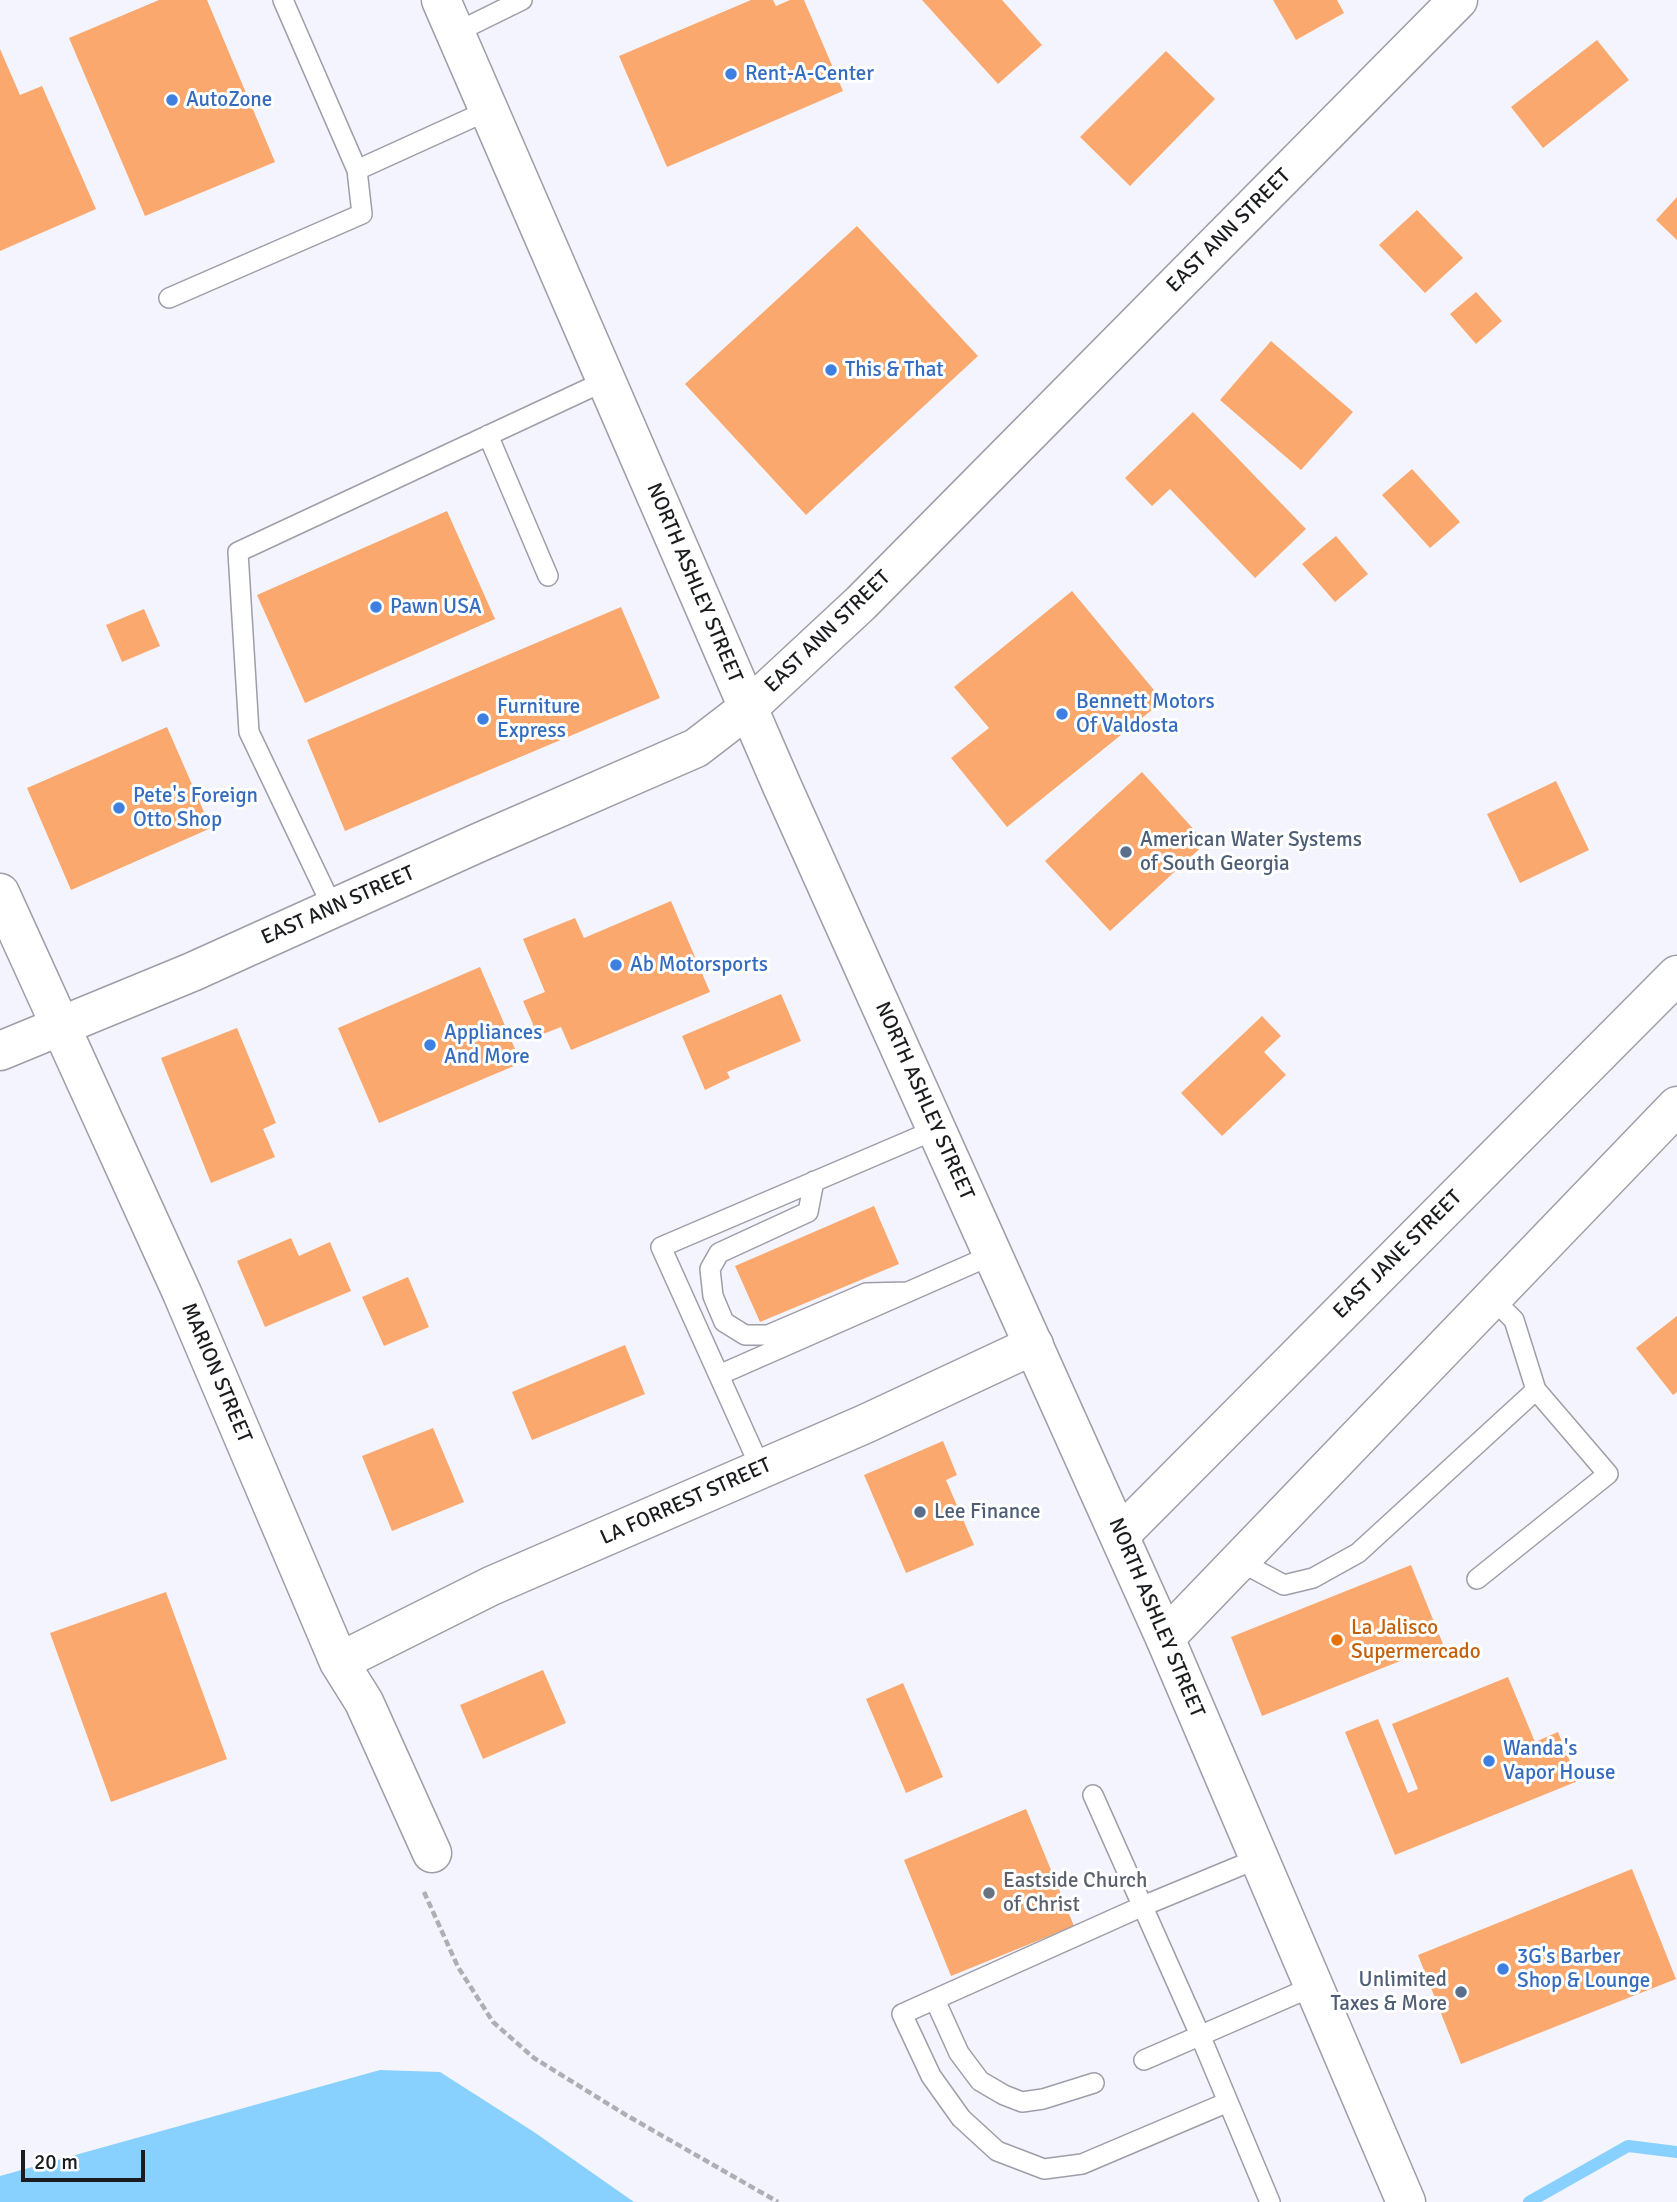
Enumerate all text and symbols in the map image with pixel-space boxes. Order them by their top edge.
place label: Rent-A-Center [745,61,874,87]
marker: Rent-A-Center [723,66,739,82]
place label: AutoZone [186,87,272,113]
marker: AutoZone [164,92,180,108]
street label: EAST ANN STREET [1162,164,1296,298]
place label: This & That [845,357,943,383]
marker: This & That [823,362,839,378]
street label: NORTH ASHLEY STREET [641,479,747,687]
street label: EAST ANN STREET [760,566,896,698]
place label: Pawn USA [390,594,482,620]
marker: Pawn USA [368,599,384,615]
place label: Bennett Motors Of Valdosta [1076,689,1215,739]
place label: Furniture Express [497,694,580,744]
marker: Bennett Motors Of Valdosta [1054,706,1070,722]
marker: Furniture Express [475,711,491,727]
place label: Pete's Foreign Otto Shop [133,783,258,833]
marker: Pete's Foreign Otto Shop [111,800,127,816]
place label: American Water Systems of South Georgia [1140,827,1362,877]
marker: American Water Systems of South Georgia [1118,844,1134,860]
street label: EAST ANN STREET [258,861,418,951]
place label: Ab Motorsports [630,952,768,978]
marker: Ab Motorsports [608,957,624,973]
street label: NORTH ASHLEY STREET [869,998,979,1204]
place label: Appliances And More [444,1020,542,1070]
marker: Appliances And More [422,1037,438,1053]
street label: EAST JANE STREET [1328,1185,1468,1325]
street label: MARION STREET [175,1299,257,1447]
street label: LA FORREST STREET [597,1453,775,1551]
place label: Lee Finance [934,1499,1041,1525]
marker: Lee Finance [912,1504,928,1520]
street label: NORTH ASHLEY STREET [1103,1514,1209,1722]
place label: La Jalisco Supermercado [1351,1615,1481,1665]
marker: La Jalisco Supermercado [1329,1632,1345,1648]
place label: Wanda's Vapor House [1503,1736,1616,1786]
marker: Wanda's Vapor House [1481,1753,1497,1769]
place label: Eastside Church of Christ [1003,1868,1147,1918]
marker: Eastside Church of Christ [981,1885,997,1901]
place label: 3G's Barber Shop & Lounge [1517,1944,1650,1994]
marker: 3G's Barber Shop & Lounge [1495,1961,1511,1977]
place label: Unlimited Taxes & More [1331,1967,1447,2017]
marker: Unlimited Taxes & More [1453,1984,1469,2000]
scale bar [24,2136,149,2180]
text: 20 m [34,2149,78,2175]

